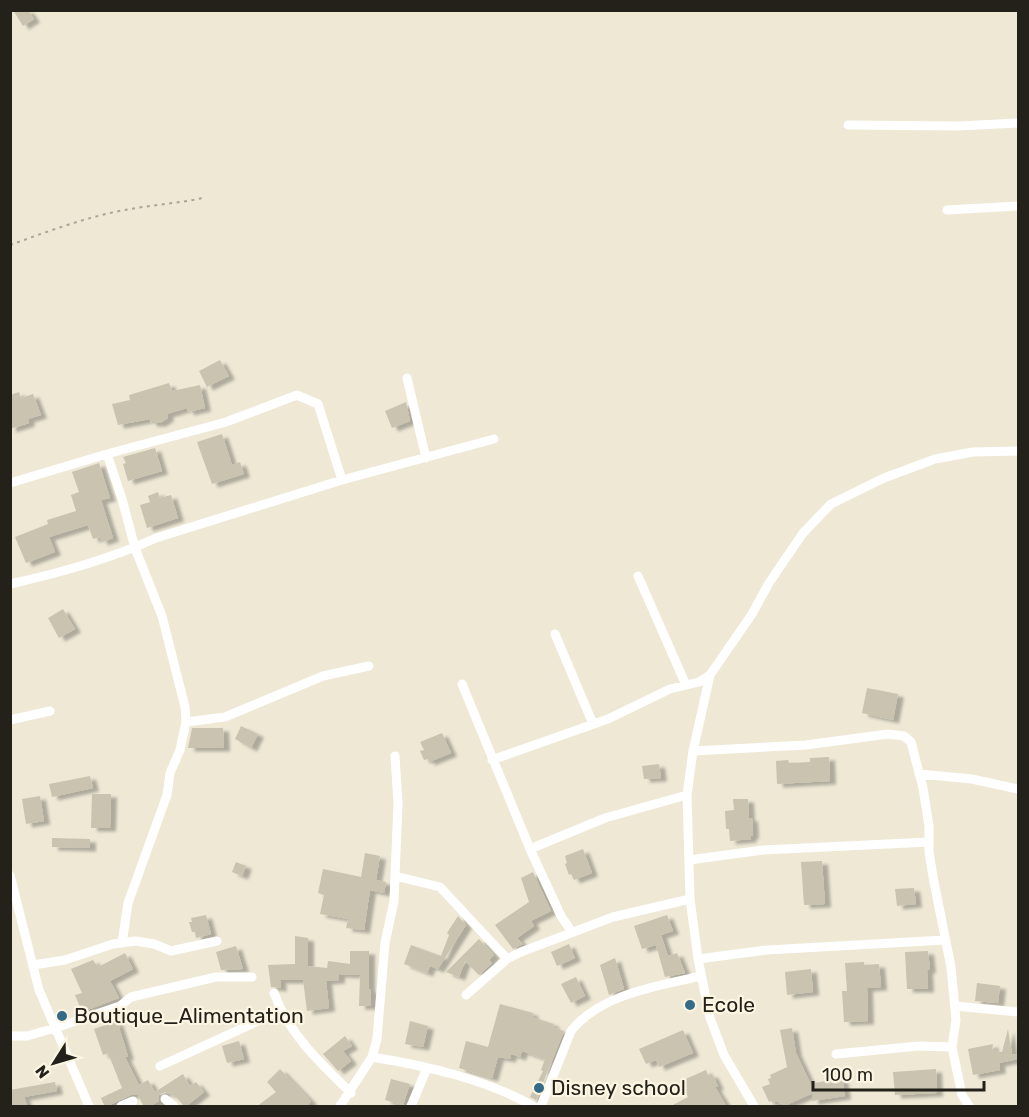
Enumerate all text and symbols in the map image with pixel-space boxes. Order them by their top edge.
place label: Ecole [702,992,755,1017]
marker: Ecole [683,998,697,1012]
place label: Boutique_Alimentation [74,1003,304,1028]
marker: Boutique_Alimentation [55,1009,69,1023]
north arrow [24,1033,84,1093]
scale bar [813,1054,984,1092]
text: N [31,1061,53,1082]
text: 100 m [822,1064,873,1086]
place label: Disney school [551,1075,686,1100]
marker: Disney school [532,1081,546,1095]

